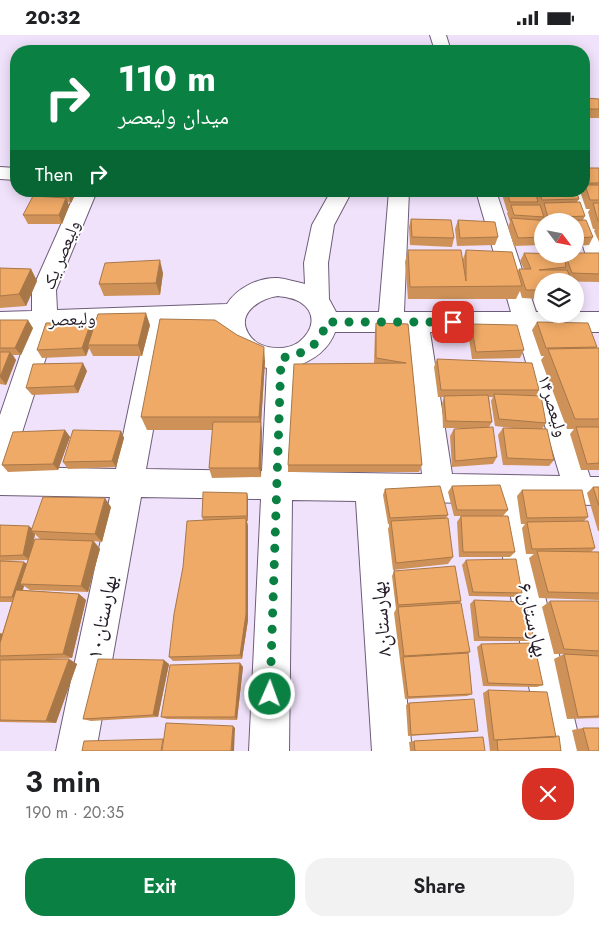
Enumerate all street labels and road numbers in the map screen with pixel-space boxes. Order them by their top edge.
street label: ولیعصر یک [35,216,87,294]
street label: ولیعصر [47,305,96,333]
street label: ولیعصر۱۴ [531,372,575,440]
street label: بهارستان۱۰ [79,572,125,662]
street label: بهارستان۸ [363,580,399,658]
street label: بهارستان۶ [510,580,556,660]

